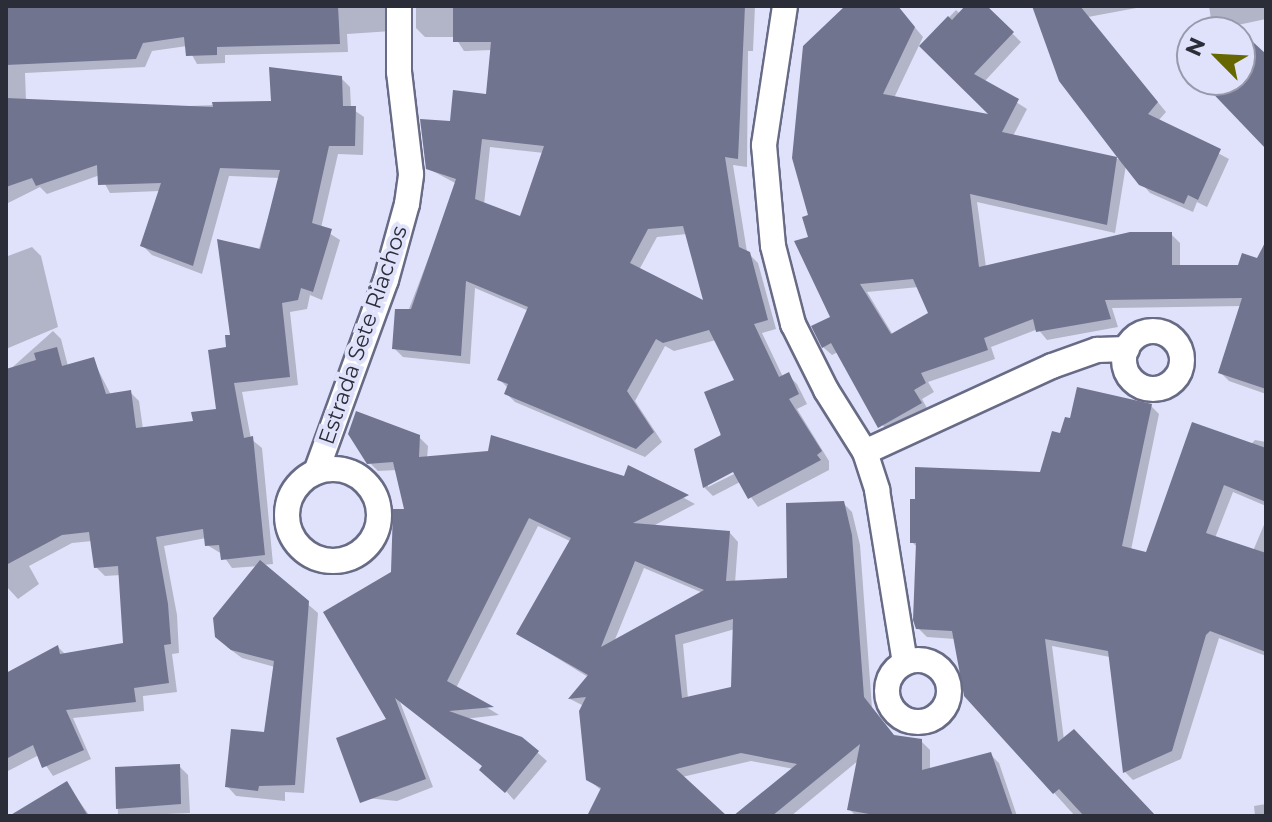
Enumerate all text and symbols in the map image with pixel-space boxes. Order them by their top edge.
north arrow [1176,16,1256,96]
text: N [1179,33,1211,60]
street label: Estrada Sete Riachos [313,222,413,448]

